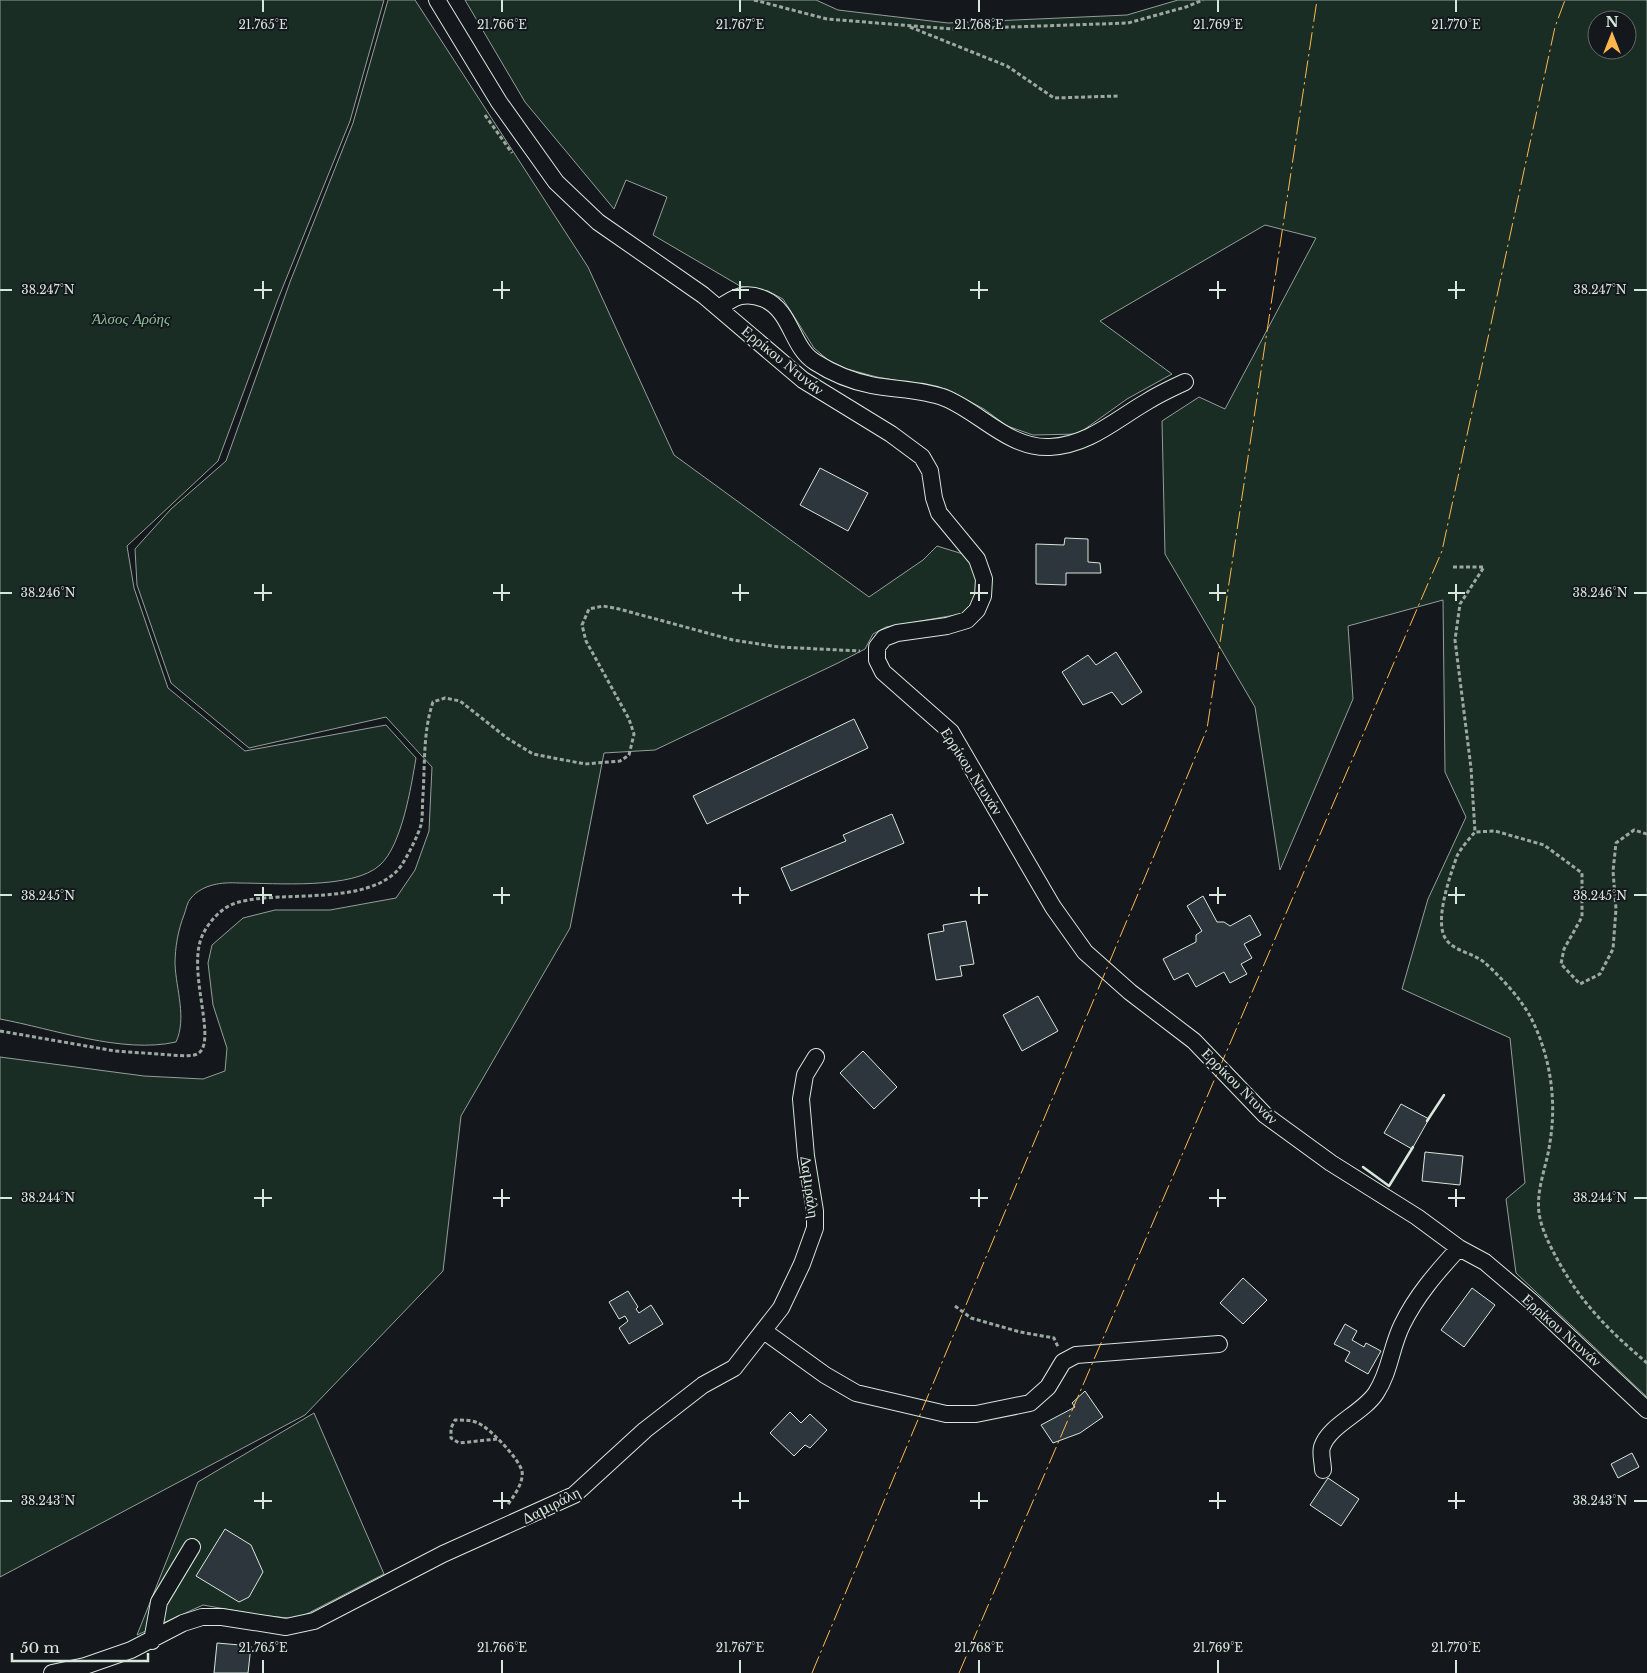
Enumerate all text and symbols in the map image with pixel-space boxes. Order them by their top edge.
north arrow [1587,10,1637,60]
text: N [1605,13,1619,31]
text: 21.765°E [238,17,288,32]
text: 21.766°E [477,17,527,32]
text: 21.767°E [716,17,764,32]
text: 21.768°E [954,17,1004,32]
text: 21.769°E [1193,17,1243,32]
text: 21.770°E [1431,17,1481,32]
text: 38.247°N [21,282,75,297]
text: 38.247°N [1573,282,1627,297]
park label: Άλσος Αρόης [91,309,171,328]
street label: Ερρίκου Ντυνάν [738,321,828,399]
text: 38.246°N [21,585,76,600]
text: 38.246°N [1573,585,1628,600]
street label: Ερρίκου Ντυνάν [937,724,1007,818]
text: 38.245°N [21,888,75,903]
text: 38.245°N [1573,888,1627,903]
street label: Ερρίκου Ντυνάν [1198,1044,1282,1128]
street label: Δαμιράλη [796,1155,824,1220]
text: 38.244°N [21,1190,75,1205]
text: 38.244°N [1573,1190,1627,1205]
street label: Ερρίκου Ντυνάν [1518,1289,1606,1371]
street label: Δαμιράλη [519,1482,583,1528]
text: 38.243°N [21,1493,75,1508]
text: 38.243°N [1573,1493,1627,1508]
scale bar [12,1630,149,1662]
text: 50 m [20,1638,60,1657]
text: 21.765°E [238,1640,288,1655]
text: 21.766°E [477,1640,527,1655]
text: 21.767°E [716,1640,764,1655]
text: 21.768°E [954,1640,1004,1655]
text: 21.769°E [1193,1640,1243,1655]
text: 21.770°E [1431,1640,1481,1655]

